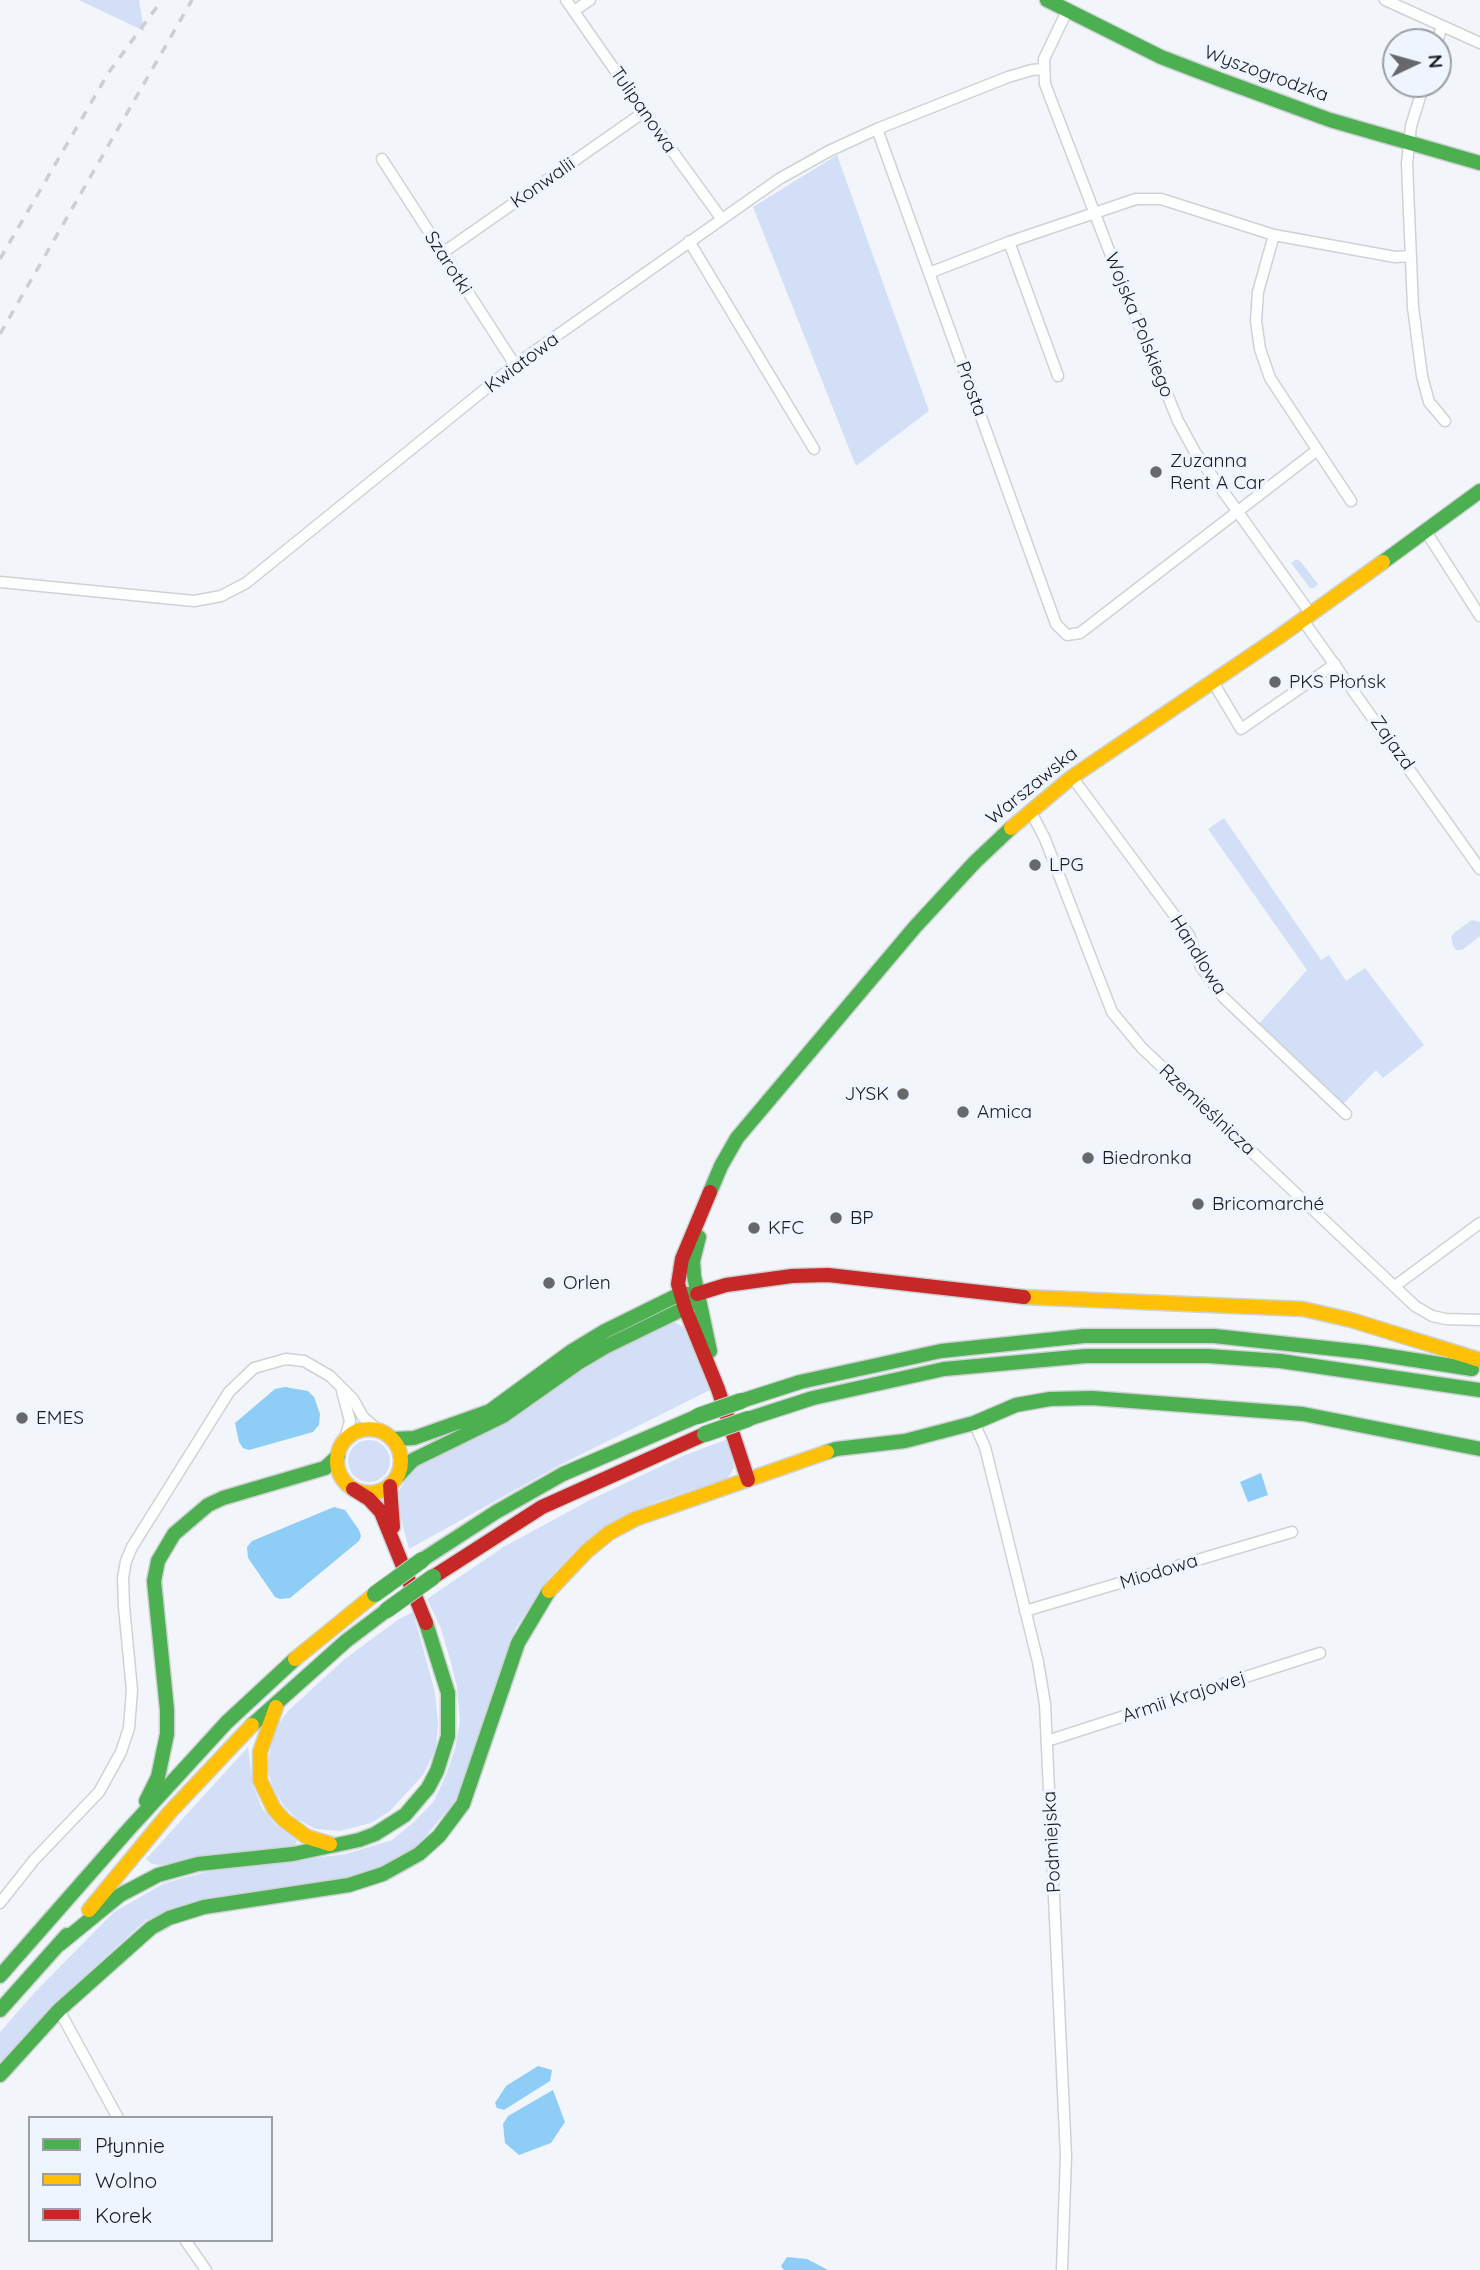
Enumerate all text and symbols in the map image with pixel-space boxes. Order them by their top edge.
north arrow [1382,28,1452,98]
street label: Wyszogrodzka [1201,41,1331,107]
text: N [1423,53,1448,69]
street label: Tulipanowa [605,63,681,157]
street label: Konwalii [506,153,580,213]
street label: Szarotki [419,227,477,299]
street label: Wojska Polskiego [1100,249,1178,401]
street label: Kwiatowa [481,328,563,398]
street label: Prosta [951,359,991,419]
place label: Zuzanna Rent A Car [1170,450,1265,494]
marker: Zuzanna Rent A Car [1148,464,1164,480]
place label: PKS Płońsk [1289,671,1386,693]
marker: PKS Płońsk [1267,674,1283,690]
street label: Zajazd [1365,712,1419,774]
street label: Warszawska [982,742,1082,830]
place label: LPG [1049,854,1084,876]
marker: LPG [1027,857,1043,873]
street label: Handlowa [1165,911,1231,999]
street label: Rzemieślnicza [1154,1060,1260,1160]
place label: JYSK [844,1083,889,1105]
marker: JYSK [895,1086,911,1102]
place label: Amica [977,1101,1032,1123]
marker: Amica [955,1104,971,1120]
place label: Biedronka [1102,1147,1192,1169]
marker: Biedronka [1080,1150,1096,1166]
place label: Bricomarché [1212,1193,1324,1215]
marker: Bricomarché [1190,1196,1206,1212]
place label: BP [850,1207,874,1229]
marker: BP [828,1210,844,1226]
place label: KFC [768,1217,804,1239]
marker: KFC [746,1220,762,1236]
place label: Orlen [563,1272,611,1294]
marker: Orlen [541,1275,557,1291]
place label: EMES [36,1407,84,1429]
marker: EMES [14,1410,30,1426]
street label: Miodowa [1117,1549,1201,1595]
street label: Armii Krajowej [1119,1666,1249,1728]
street label: Podmiejska [1038,1791,1066,1893]
legend [28,2116,273,2242]
text: Płynnie [95,2132,165,2158]
text: Wolno [95,2167,157,2193]
text: Korek [95,2202,152,2228]

